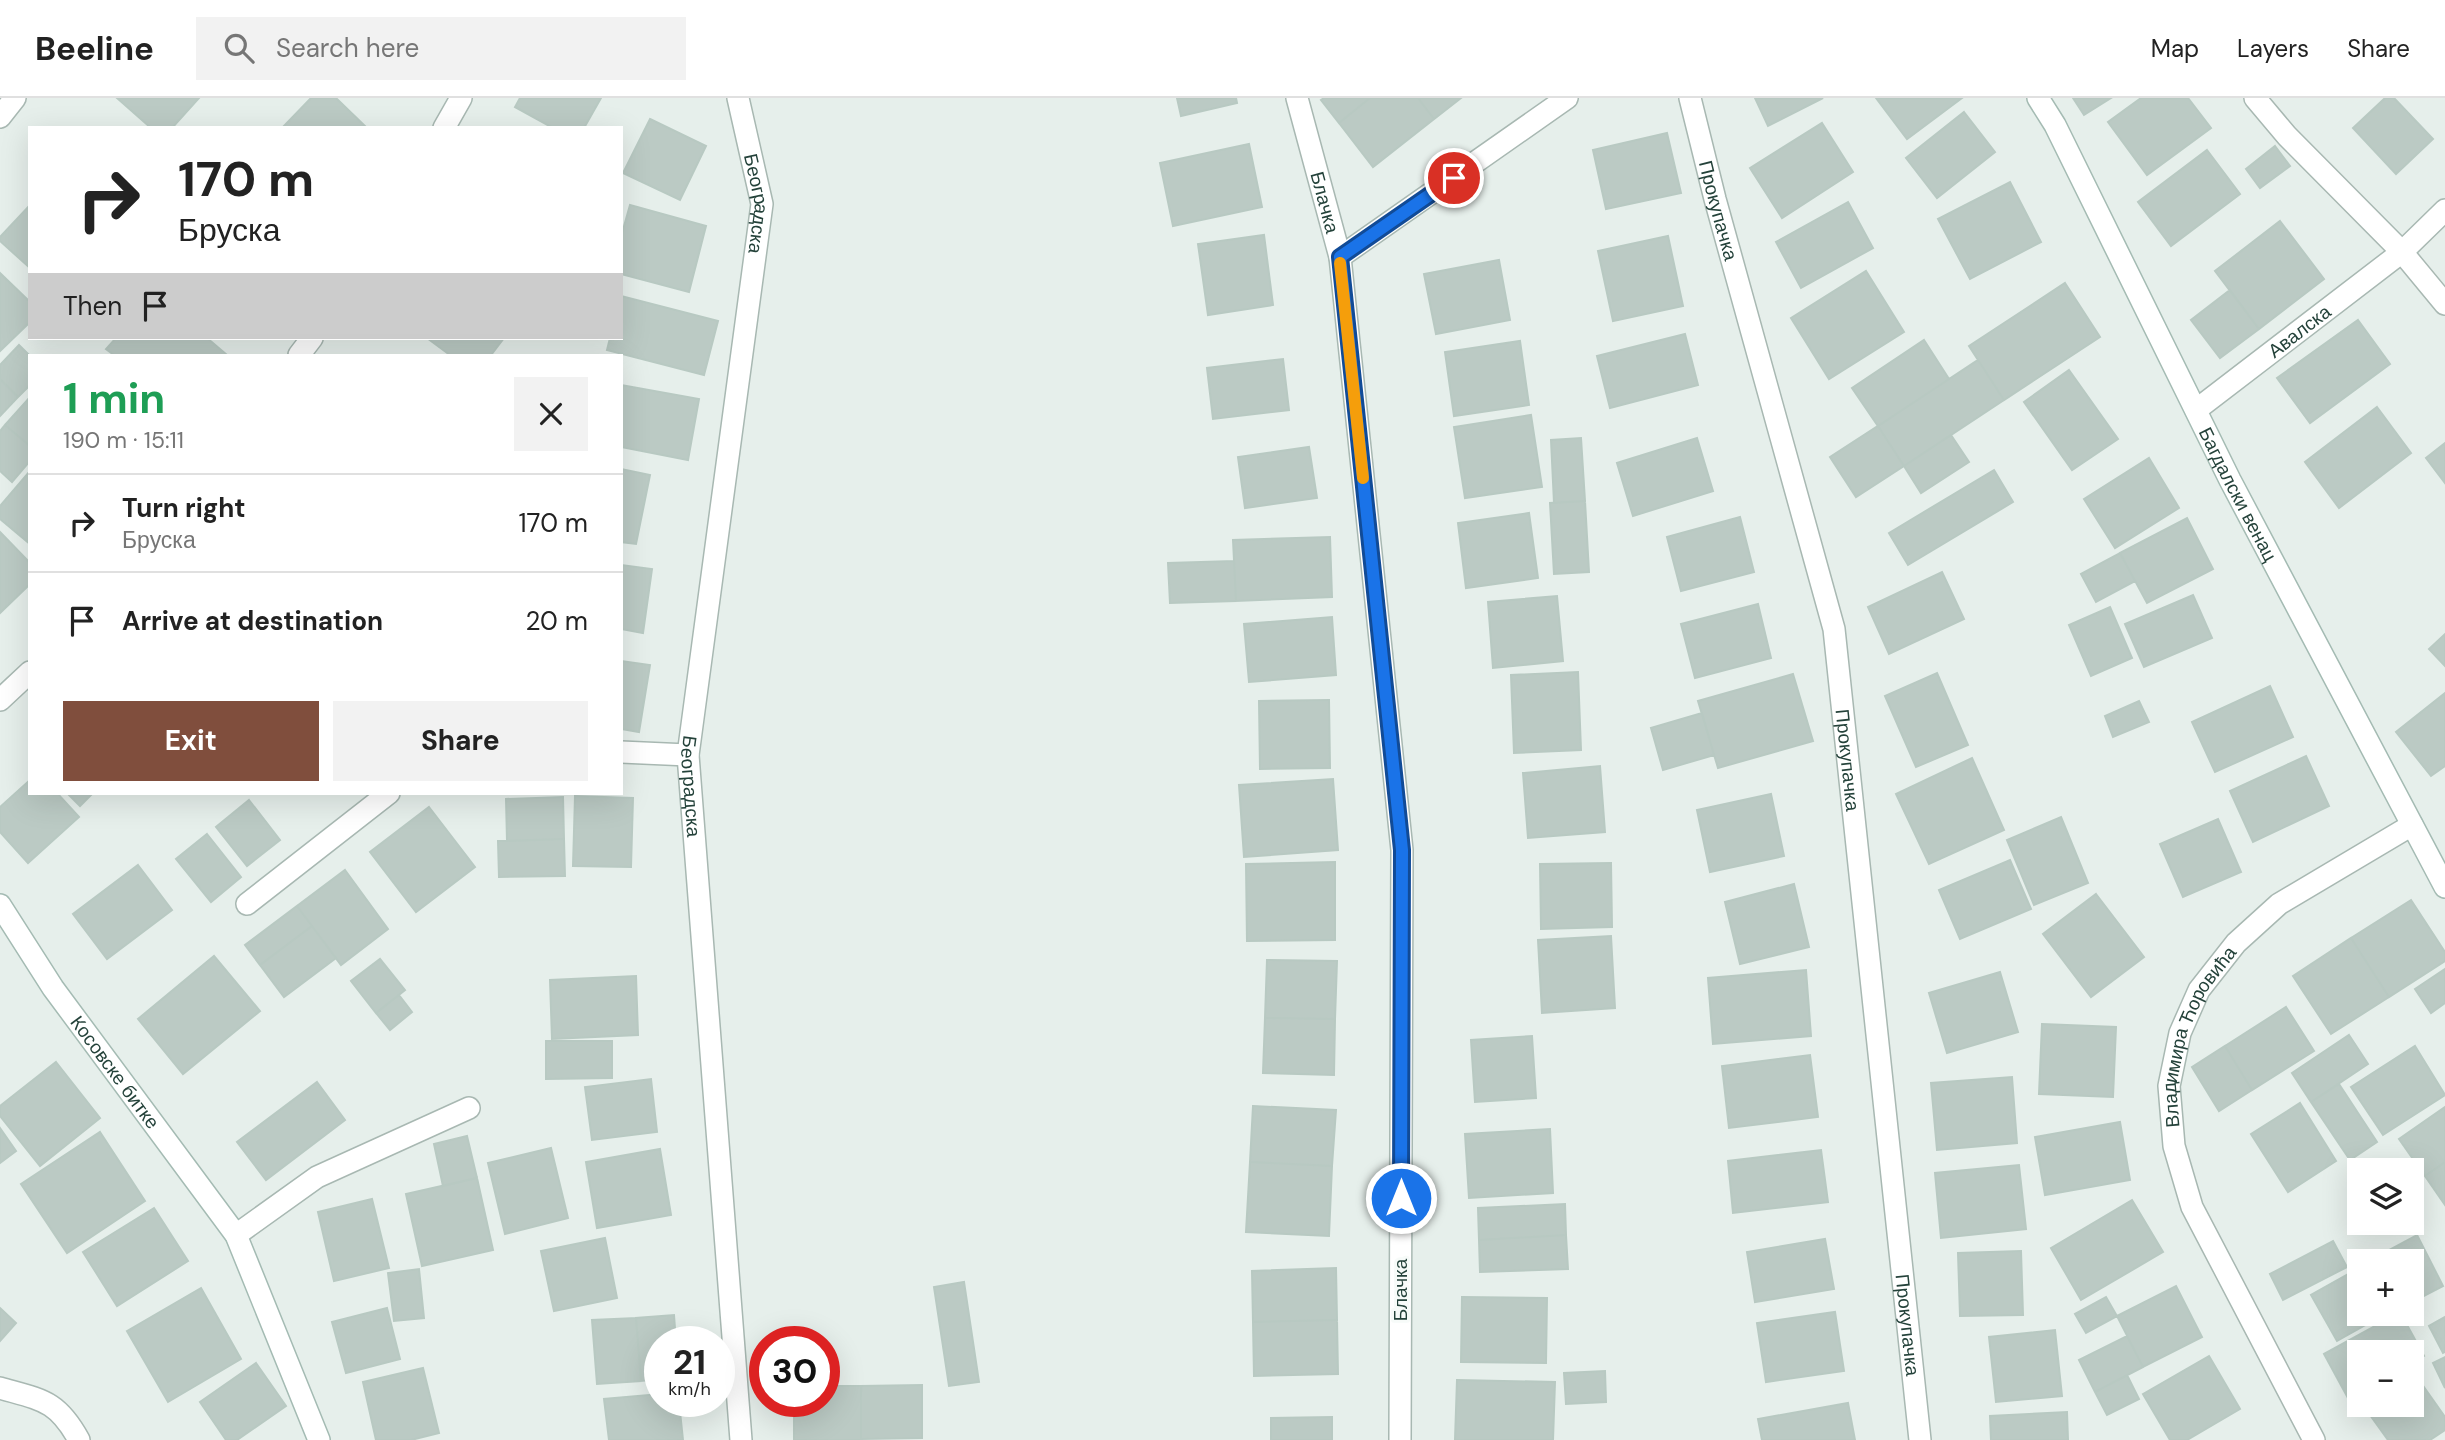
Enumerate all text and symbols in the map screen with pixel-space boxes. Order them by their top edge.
search box [196,17,686,80]
text: Beeline [35,27,154,70]
icon: search [220,29,258,67]
text: Search here [276,31,419,65]
text: Map [2151,33,2199,64]
text: Layers [2237,33,2309,64]
text: Share [2347,33,2410,64]
text: 170 m [178,147,314,211]
pin [1424,148,1484,208]
street label: Београдска [738,151,774,256]
icon: right [63,154,154,245]
street label: Прокупачка [1693,158,1744,264]
icon: arrive [1435,159,1473,197]
street label: Блачка [1304,169,1345,236]
text: Бруска [178,209,281,251]
icon: arrive [136,287,174,325]
text: Then [63,289,122,323]
street label: Авалска [2263,299,2336,363]
text: 1 min [63,371,165,426]
button: close [514,377,588,451]
street label: Багдалски венац [2193,423,2283,566]
text: 190 m · 15:11 [63,425,184,455]
text: Turn right [122,491,246,525]
icon: right [63,504,101,542]
text: 170 m [519,506,588,540]
text: Бруска [122,525,196,555]
icon: arrive [63,602,101,640]
text: Arrive at destination [122,604,383,638]
text: 20 m [525,604,588,638]
button: Exit [63,701,319,781]
button: Share [333,701,588,781]
street label: Прокупачка [1830,708,1865,813]
street label: Београдска [675,734,706,838]
street label: Владимира Ћоровића [2157,941,2242,1129]
street label: Косовске битке [65,1011,165,1134]
map controls [2347,1158,2424,1417]
button: layers [2347,1158,2424,1235]
position arrow [1364,1161,1438,1235]
button: + [2347,1249,2424,1326]
street label: Блачка [1388,1258,1413,1321]
street label: Прокупачка [1889,1273,1925,1378]
speed limit sign: 30 [749,1326,840,1417]
text: 21 [673,1339,706,1385]
button: − [2347,1340,2424,1417]
text: km/h [668,1377,711,1401]

